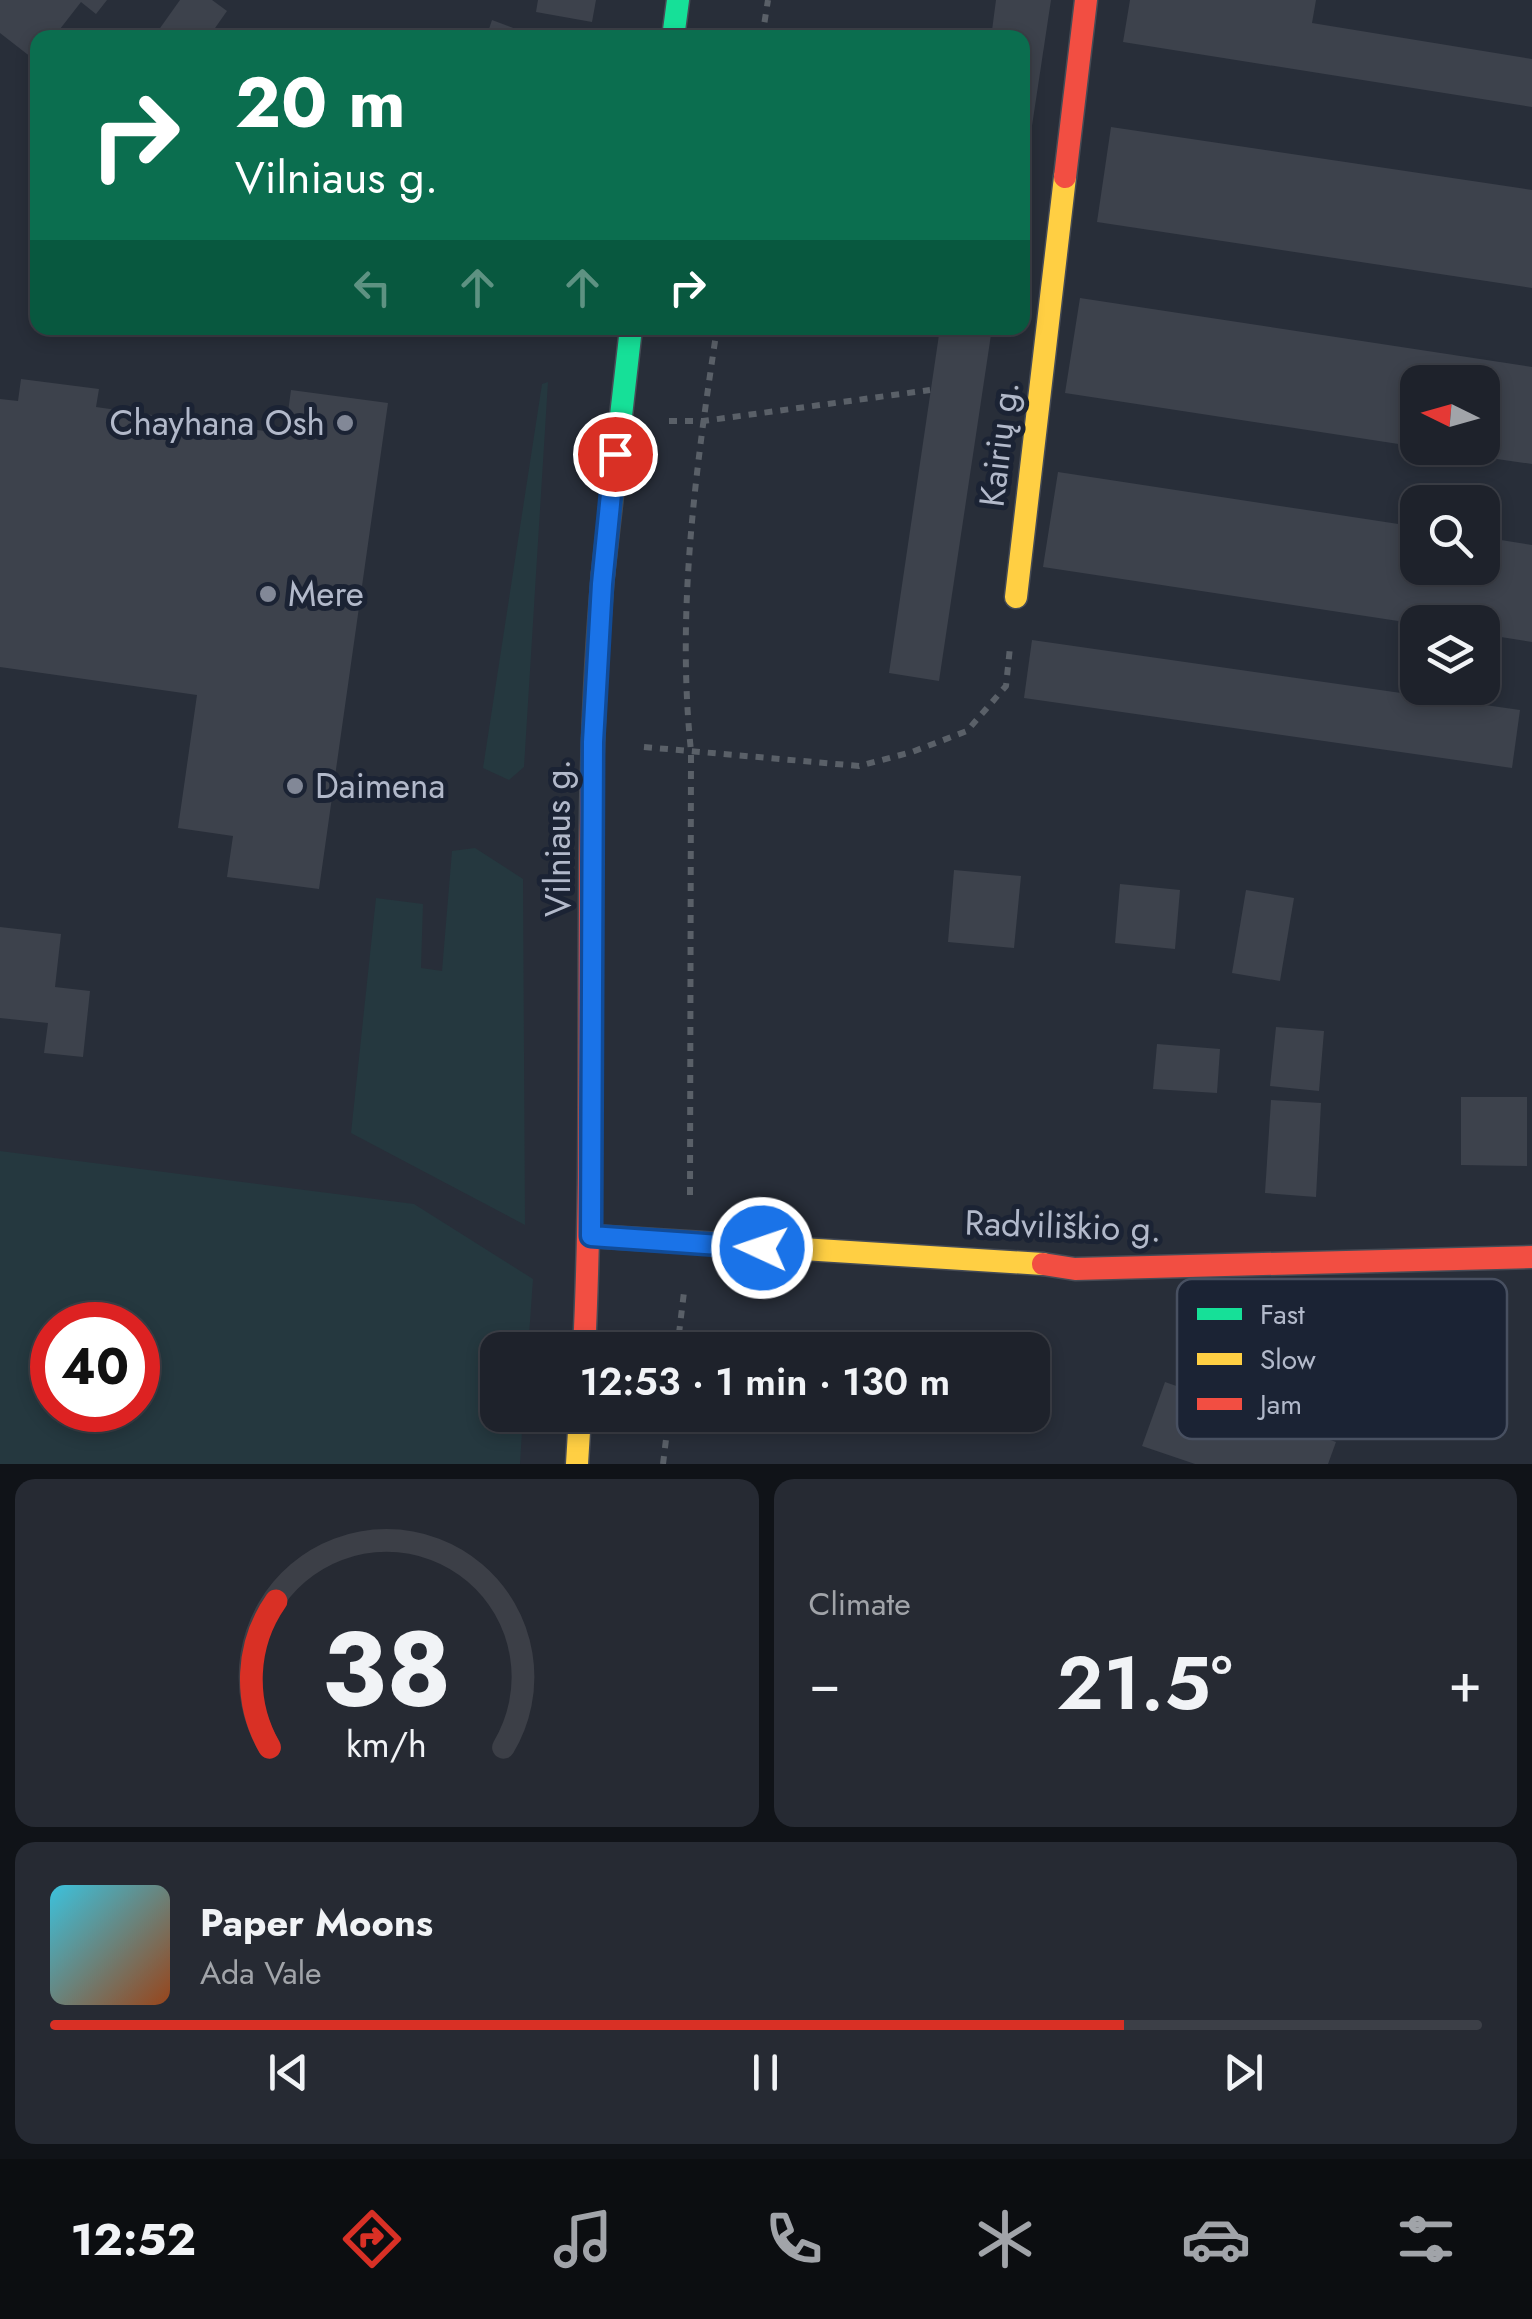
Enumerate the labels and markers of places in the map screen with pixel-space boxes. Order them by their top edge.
place label: Chayhana Osh [110,398,325,448]
marker: Chayhana Osh [334,412,356,434]
pin [573,412,658,497]
place label: Mere [288,569,364,619]
marker: Mere [257,583,279,605]
place label: Daimena [315,761,445,811]
marker: Daimena [284,775,306,797]

